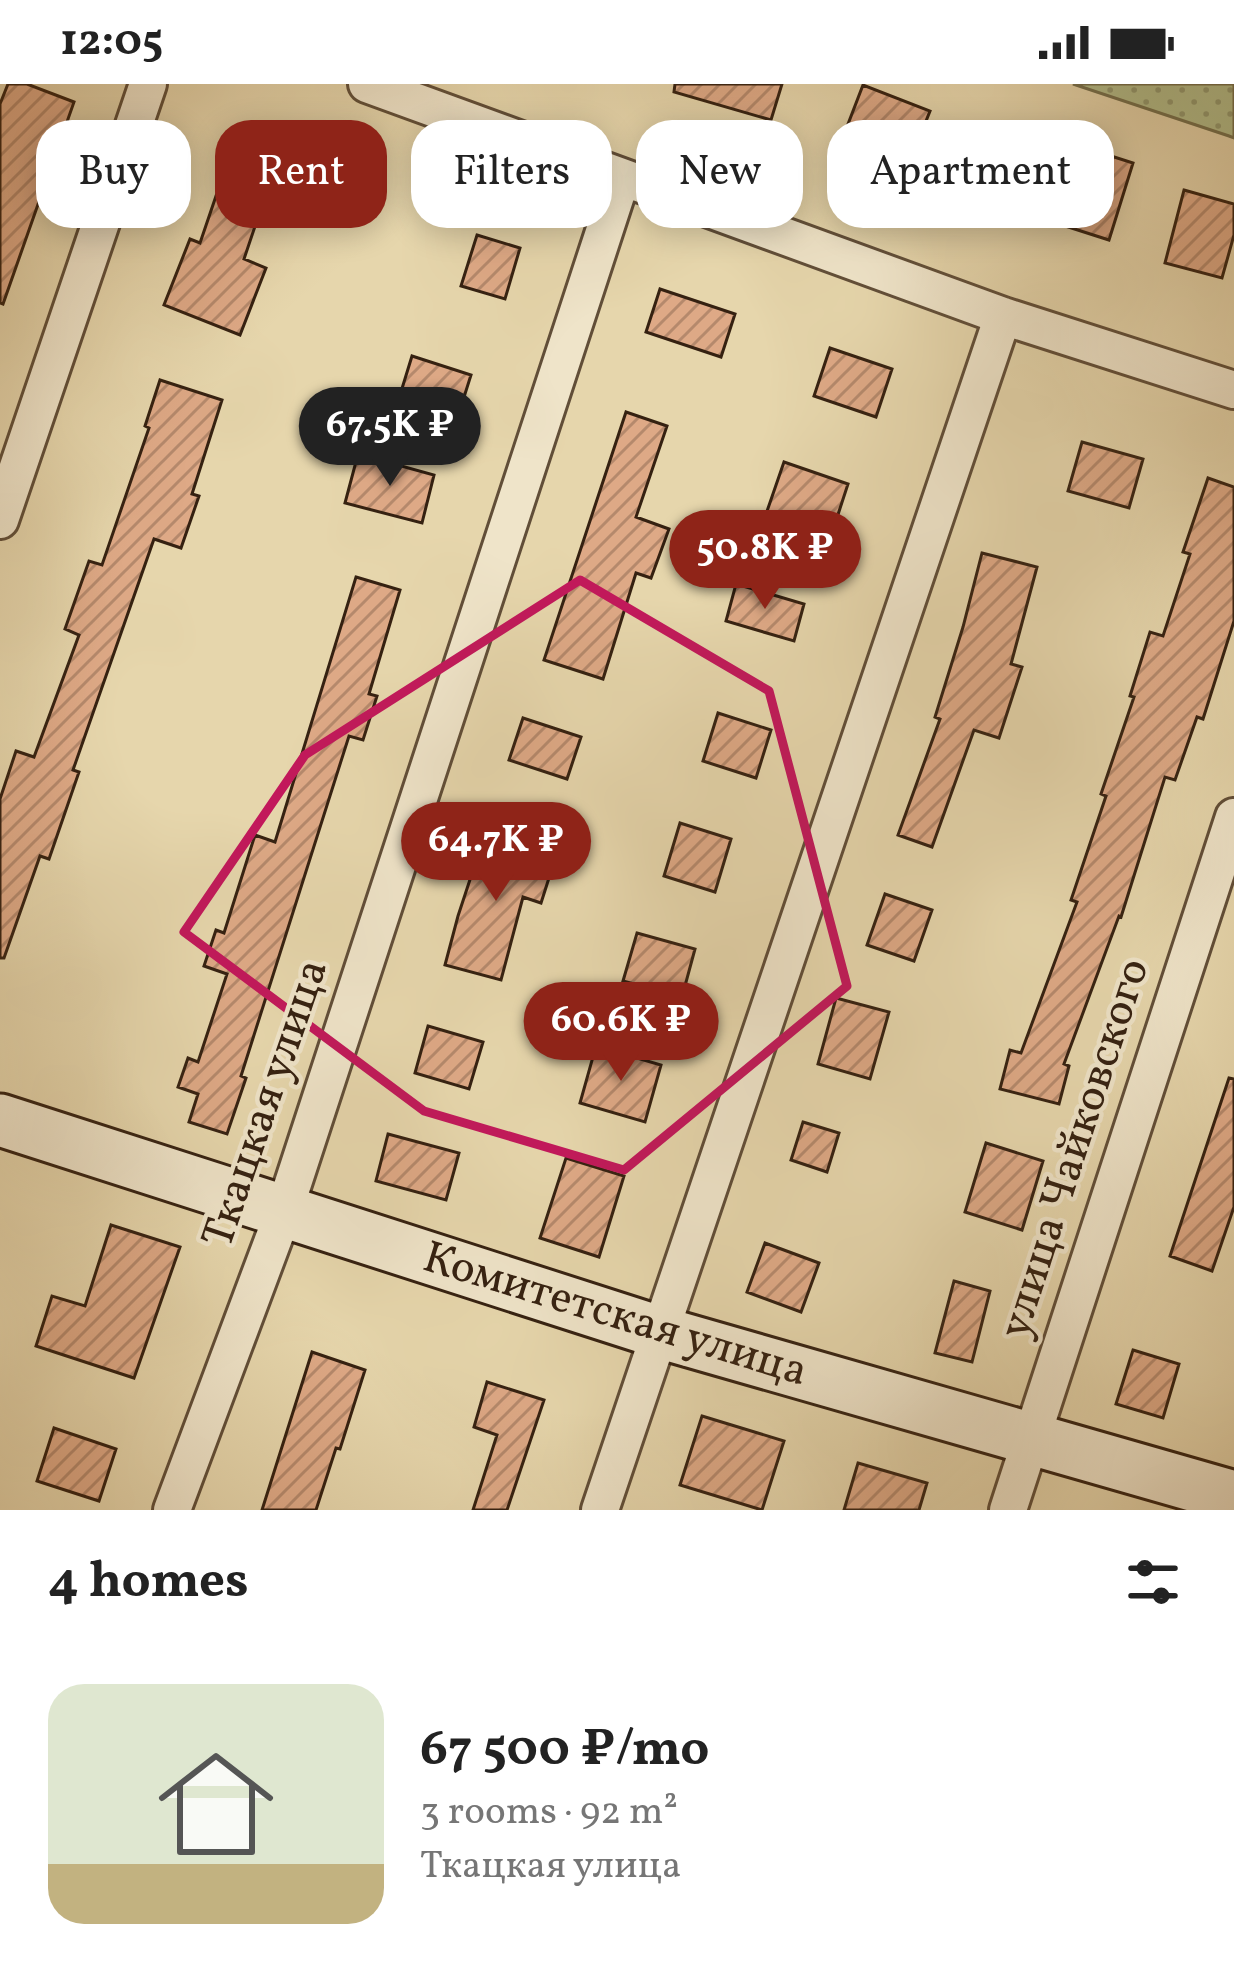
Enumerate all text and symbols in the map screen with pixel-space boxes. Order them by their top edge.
text: 12:05 [60,11,163,74]
chip: Buy [36,120,191,228]
chip: Rent [215,120,387,228]
chip: Filters [411,120,612,228]
chip: New [636,120,803,228]
chip: Apartment [827,120,1114,228]
pin: 67.5K ₽ [279,387,501,489]
text: 67.5K ₽ [326,399,454,453]
pin: 50.8K ₽ [654,510,876,612]
text: 50.8K ₽ [696,522,834,576]
pin: 64.7K ₽ [385,802,607,904]
text: 64.7K ₽ [428,814,564,868]
street label: Ткацкая улица [188,951,346,1257]
street label: улица Чайковского [985,951,1167,1347]
pin: 60.6K ₽ [510,982,732,1084]
text: 60.6K ₽ [551,994,691,1048]
street label: Комитетская улица [415,1228,815,1404]
text: 4 homes [48,1547,249,1618]
icon: filters [1120,1549,1186,1615]
text: 67 500 ₽/mo [420,1715,709,1786]
icon: home [144,1732,288,1876]
text: 3 rooms · 92 m² [420,1786,678,1840]
text: Ткацкая улица [420,1840,681,1894]

